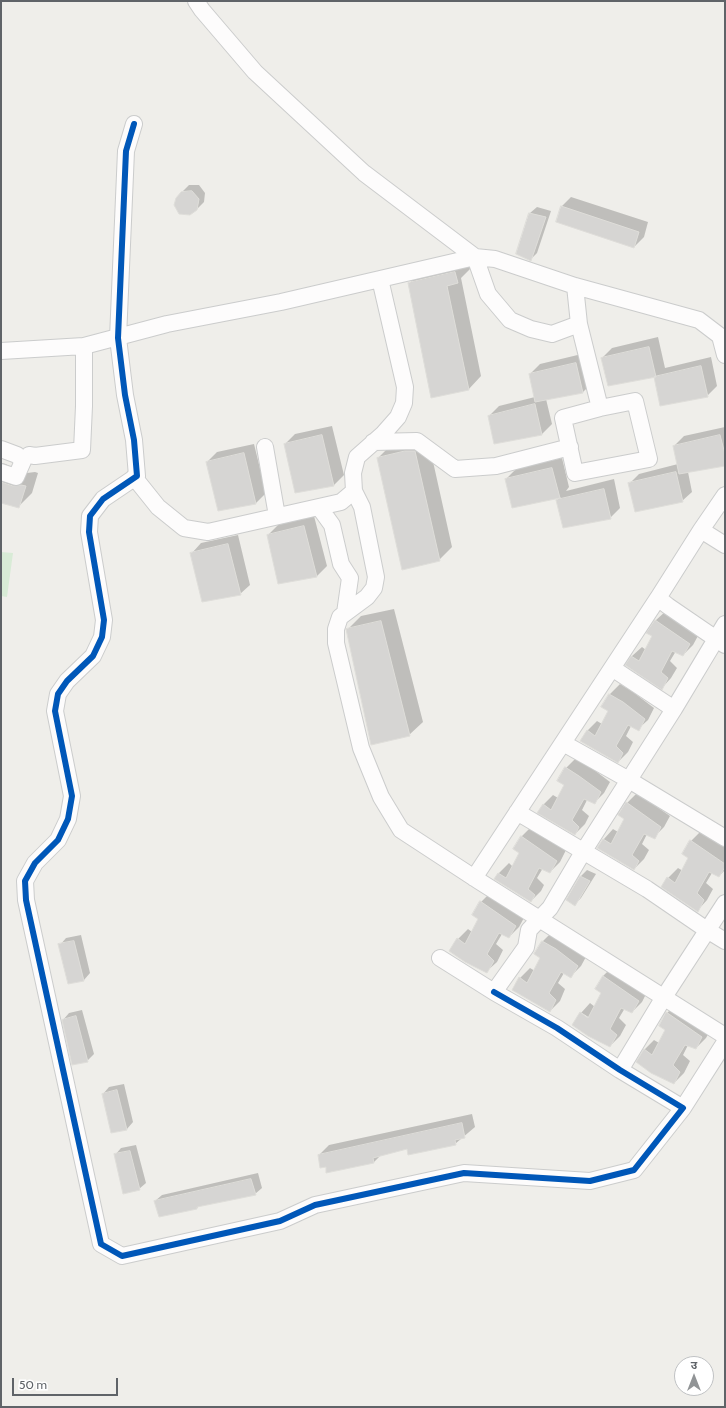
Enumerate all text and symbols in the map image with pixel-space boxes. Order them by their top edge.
north arrow [674,1356,714,1396]
text: उ [691,1358,697,1372]
scale bar [14,1370,120,1396]
text: 50 m [19,1377,47,1392]

